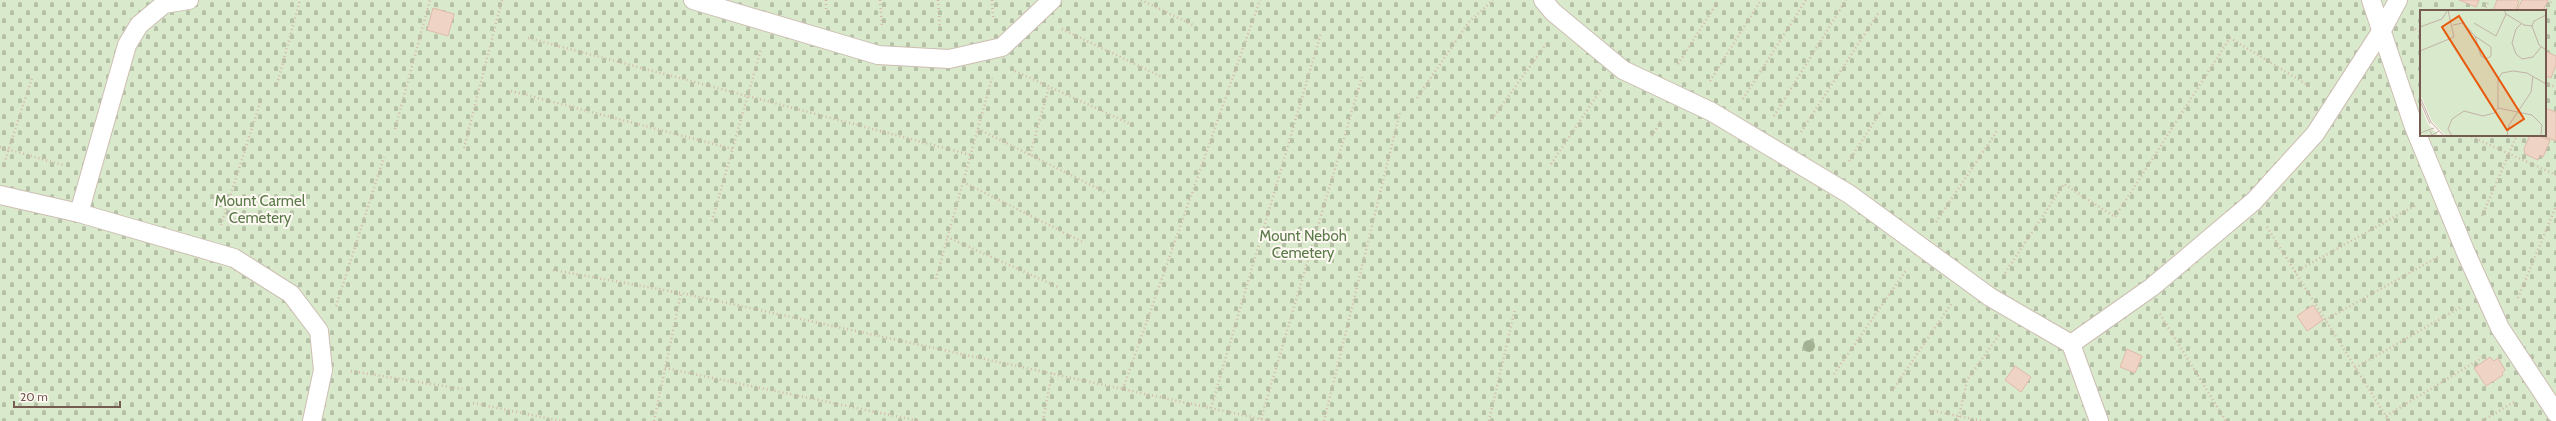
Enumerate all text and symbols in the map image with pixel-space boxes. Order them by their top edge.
inset map [2420,10,2546,136]
park label: Mount Carmel Cemetery [215,192,306,227]
park label: Mount Neboh Cemetery [1259,227,1347,262]
scale bar [14,383,120,409]
text: 20 m [20,389,48,404]

